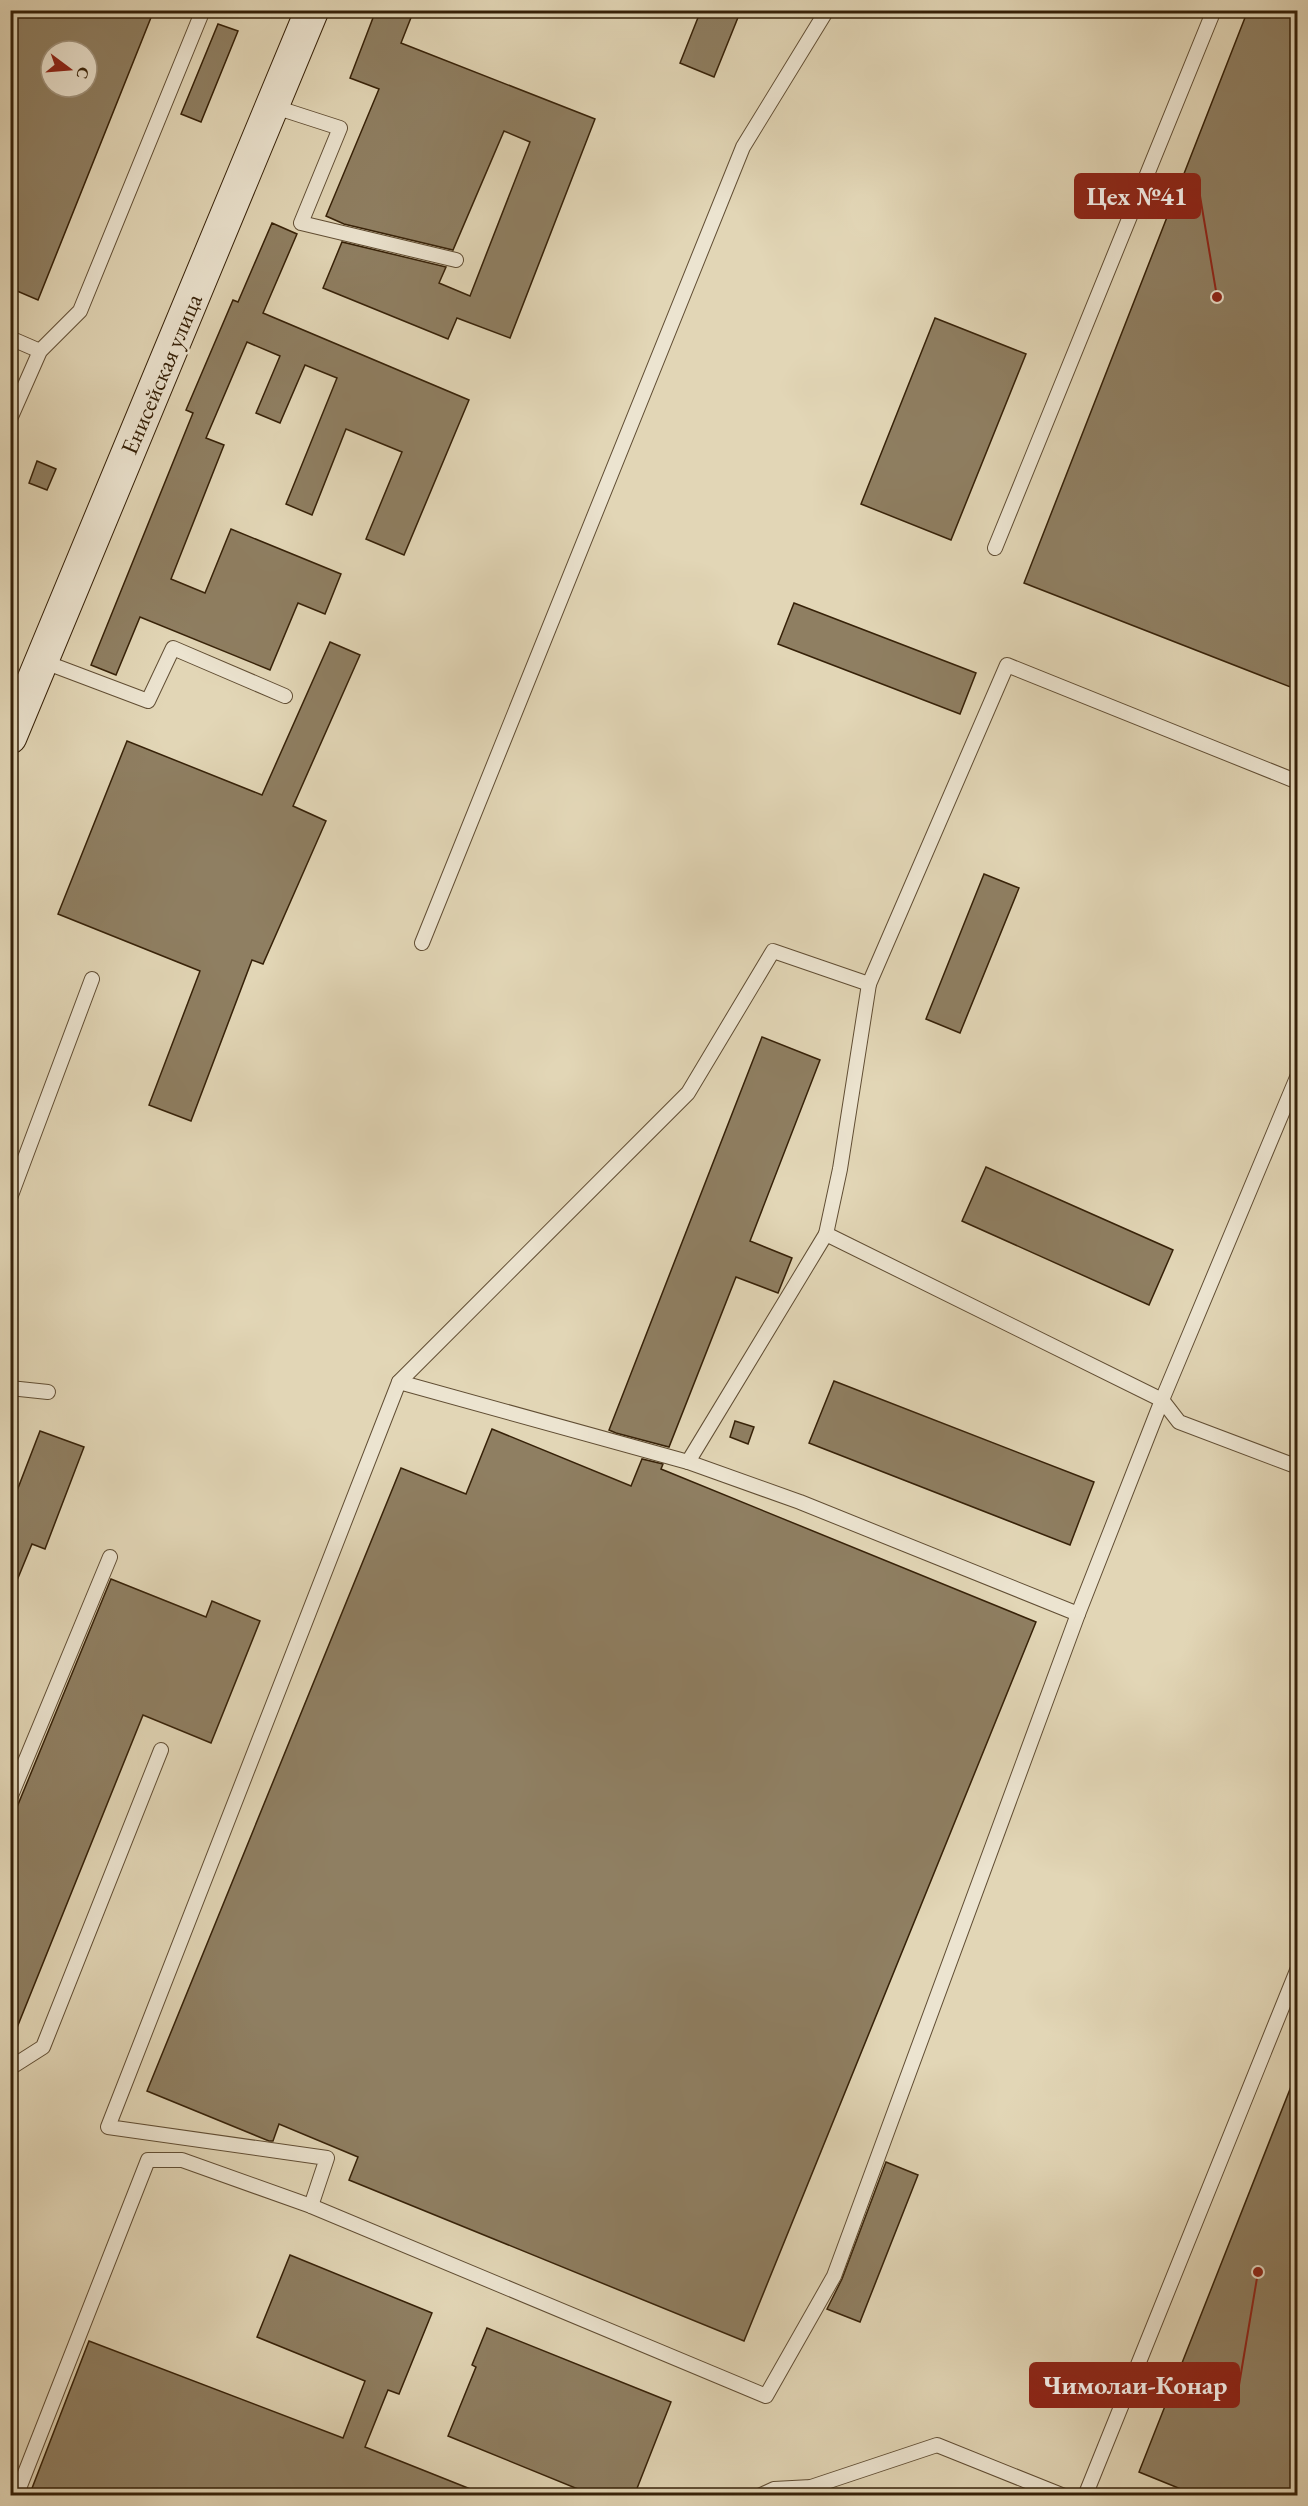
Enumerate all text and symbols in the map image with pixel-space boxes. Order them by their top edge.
north arrow [39,39,99,99]
text: С [71,65,95,81]
callout: Цех №41 [1075,174,1200,218]
text: Цех №41 [1086,179,1188,213]
street label: Енисейская улица [113,289,209,459]
callout: Чимолаи-Конар [1030,2363,1239,2407]
text: Чимолаи-Конар [1043,2368,1227,2402]

